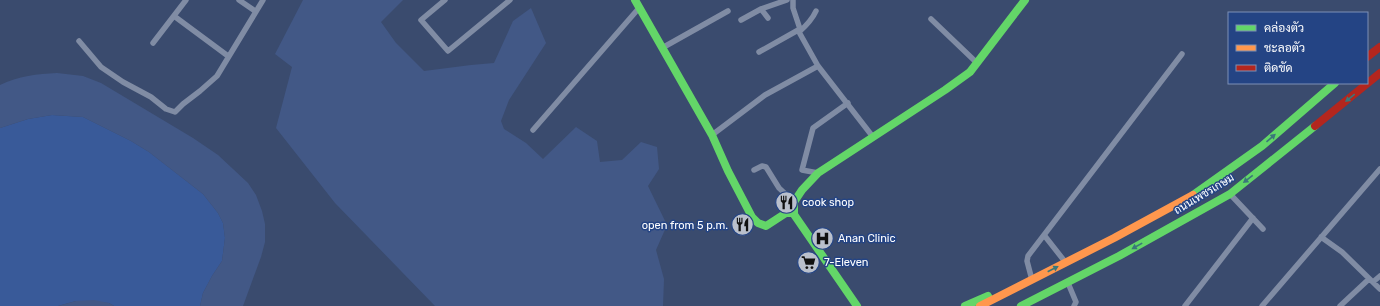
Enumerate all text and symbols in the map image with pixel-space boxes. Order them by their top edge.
legend [1228,12,1368,84]
text: คล่องตัว [1264,21,1304,35]
text: ชะลอตัว [1264,41,1305,55]
text: ติดขัด [1264,61,1293,75]
one-way arrow [1344,94,1355,102]
one-way arrow [1266,133,1277,142]
street label: ถนนเพชรเกษม [1172,171,1236,217]
one-way arrow [1243,175,1254,184]
restaurant icon: cook shop [773,189,799,215]
place label: cook shop [802,196,854,209]
restaurant icon: open from 5 p.m. [730,212,756,238]
place label: open from 5 p.m. [642,219,728,232]
hospital icon: Anan Clinic [810,225,836,251]
place label: Anan Clinic [838,232,896,245]
one-way arrow [1131,243,1143,249]
supermarket icon: 7-Eleven [796,249,822,275]
place label: 7-Eleven [824,256,869,269]
one-way arrow [1047,266,1058,273]

